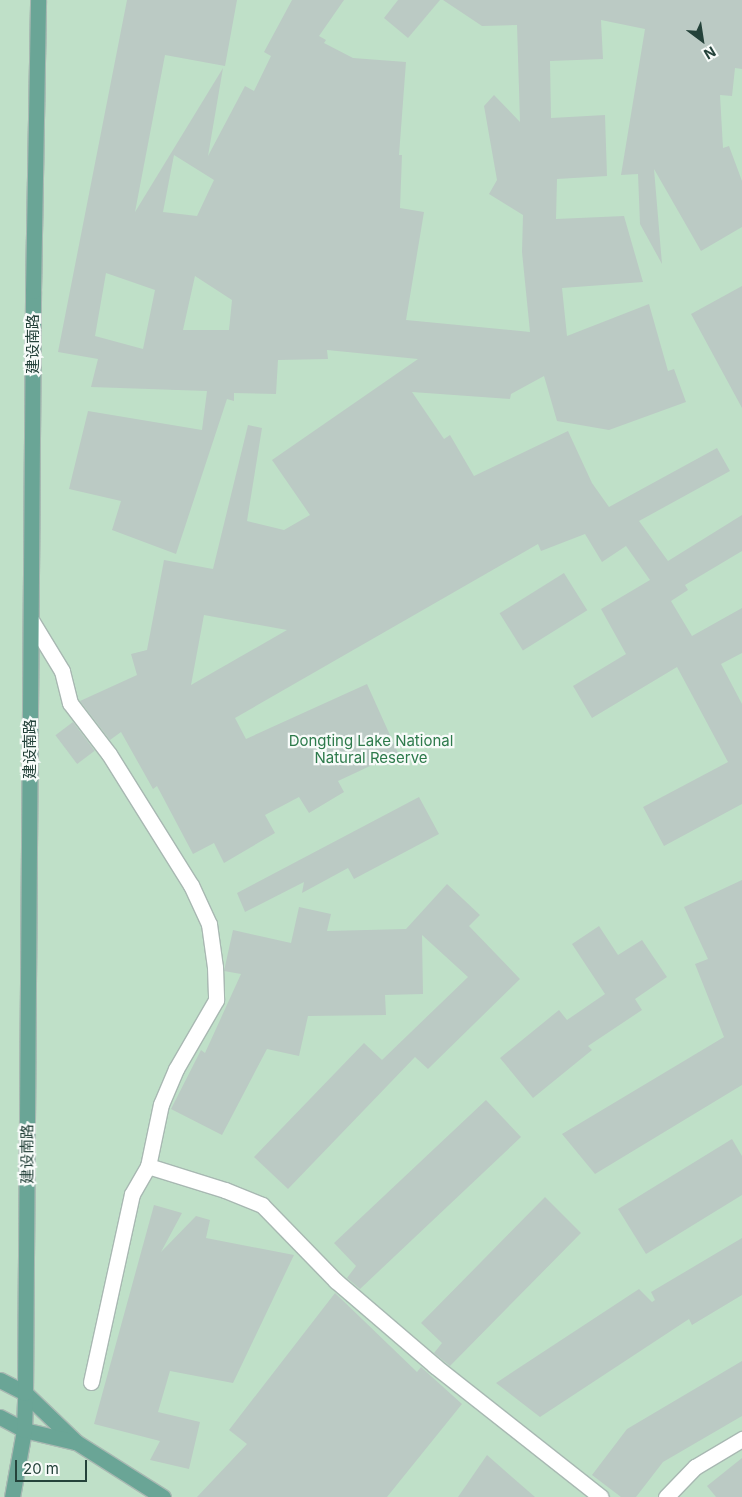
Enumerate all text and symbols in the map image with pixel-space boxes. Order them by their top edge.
north arrow [677,15,727,65]
text: N [701,43,719,63]
street label: 建设南路 [24,314,42,374]
street label: 建设南路 [21,719,39,779]
park label: Dongting Lake National Natural Reserve [289,731,453,766]
street label: 建设南路 [18,1124,36,1184]
scale bar [18,1450,90,1482]
text: 20 m [23,1459,59,1478]

